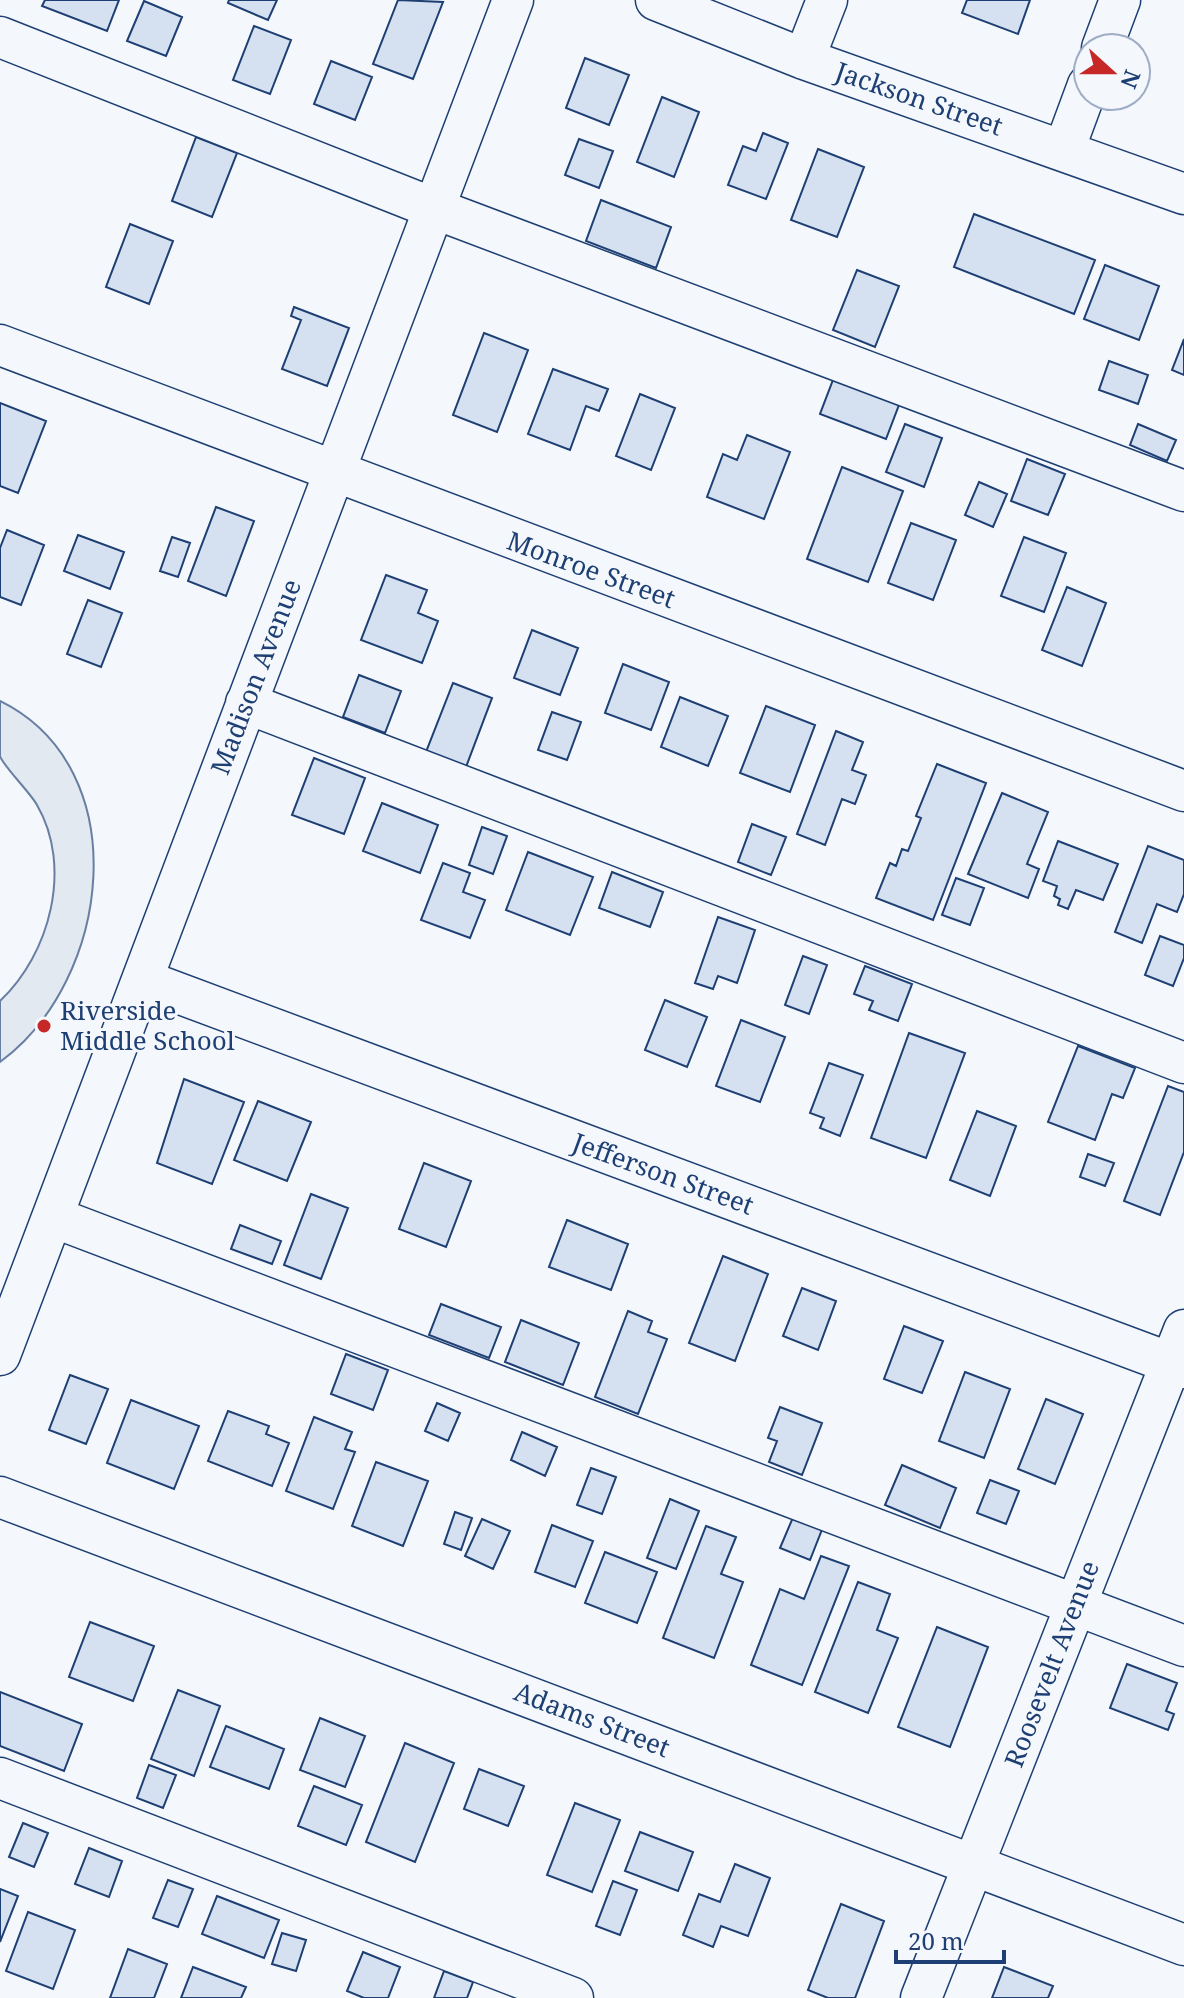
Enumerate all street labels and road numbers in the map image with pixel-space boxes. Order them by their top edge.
street label: Jackson Street [830,52,1008,144]
street label: Monroe Street [502,522,680,616]
street label: Madison Avenue [201,574,309,779]
street label: Jefferson Street [567,1123,759,1223]
street label: Roosevelt Avenue [995,1555,1107,1772]
street label: Adams Street [509,1673,675,1765]

